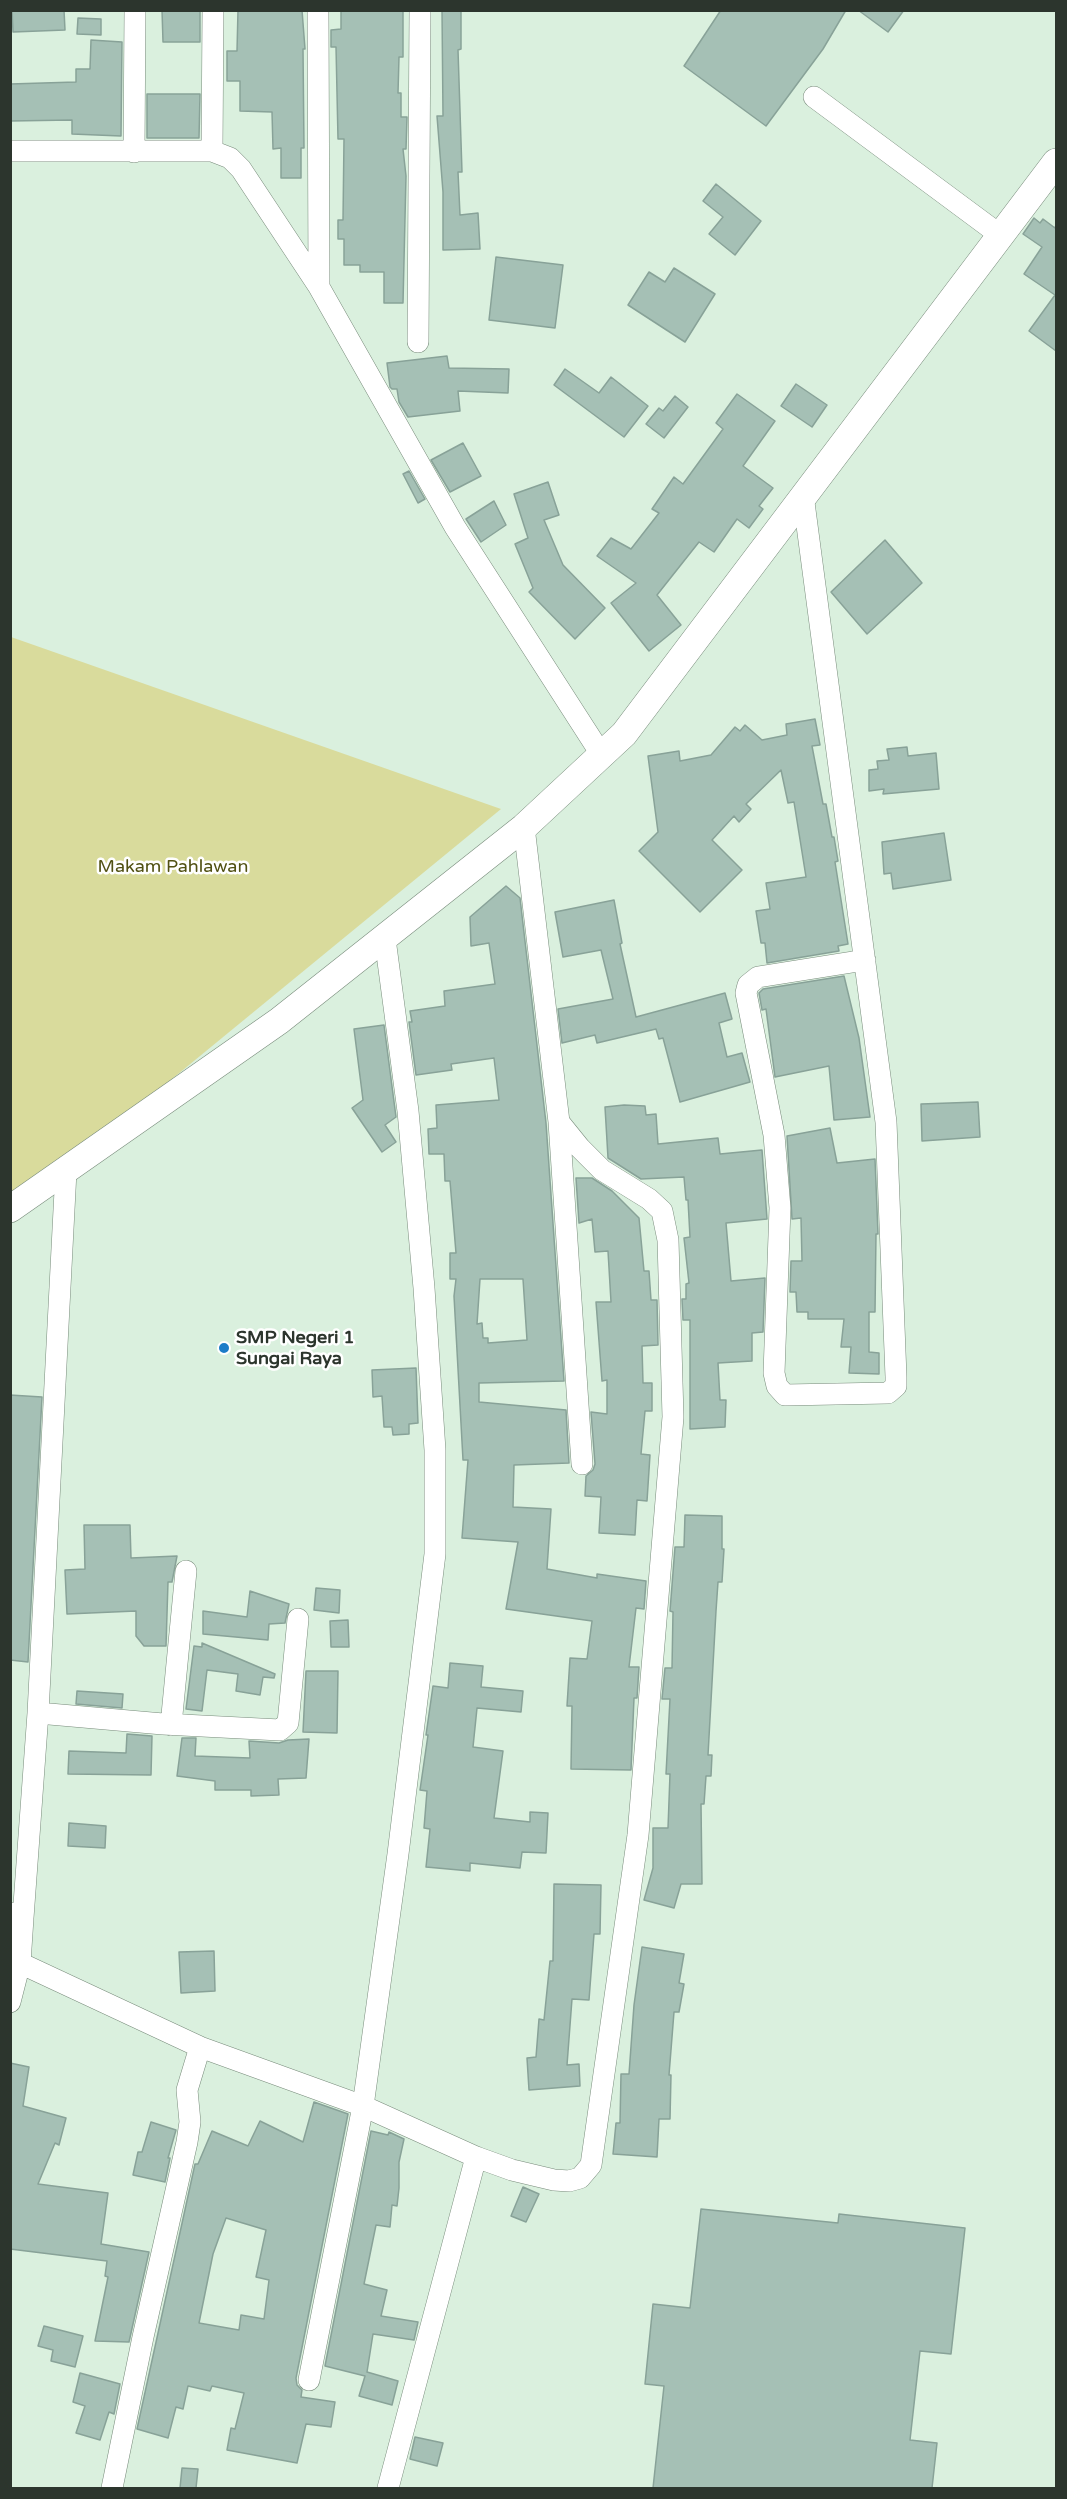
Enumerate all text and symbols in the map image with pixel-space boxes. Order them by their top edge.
park label: Makam Pahlawan [98,856,248,878]
place label: SMP Negeri 1 Sungai Raya [236,1327,355,1370]
marker: SMP Negeri 1 Sungai Raya [217,1341,231,1355]

